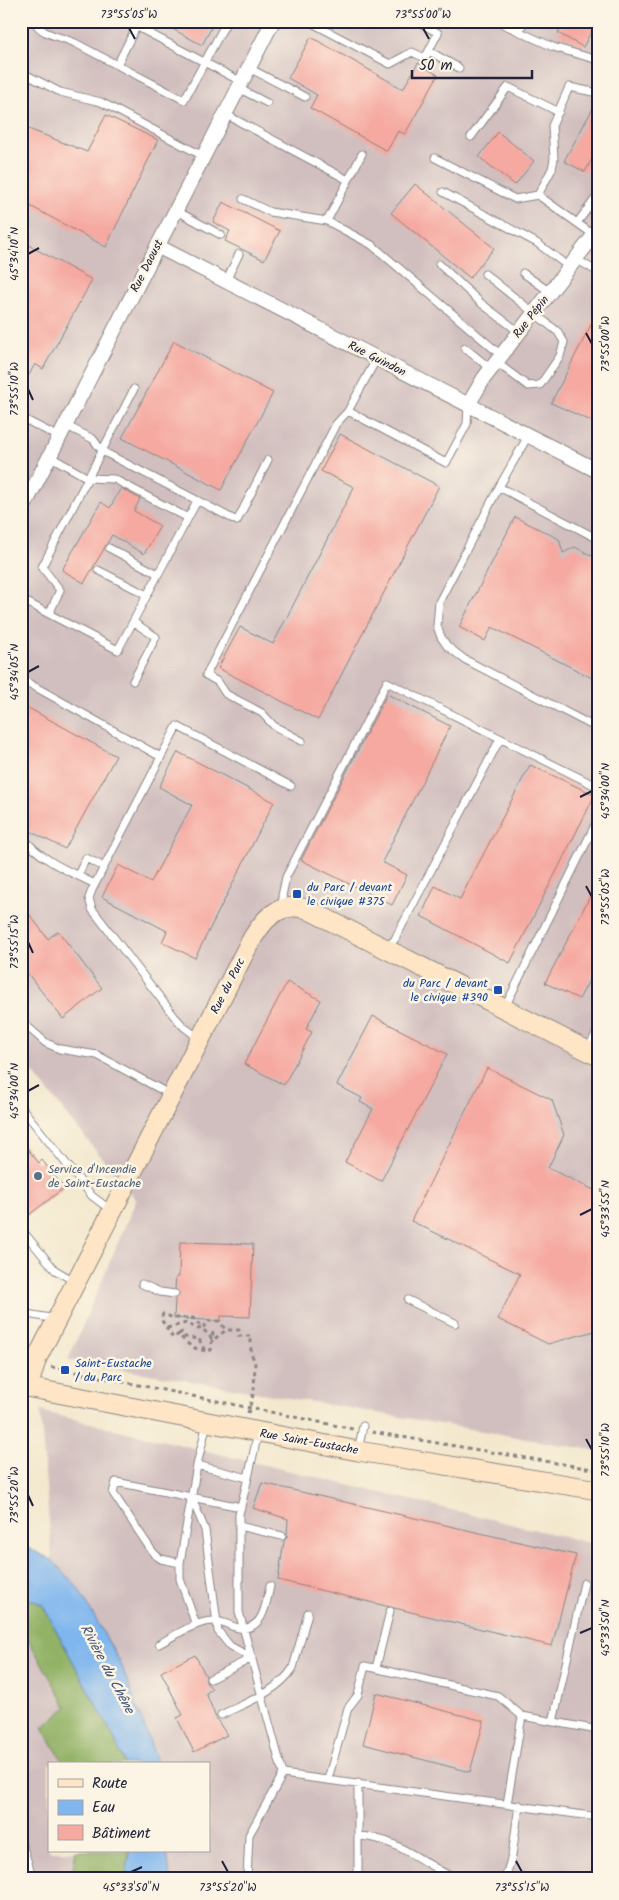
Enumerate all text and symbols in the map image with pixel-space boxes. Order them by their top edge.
text: 73°55'05"W [101,5,157,24]
text: 73°55'00"W [395,5,451,24]
scale bar [412,48,532,80]
text: 50 m [419,54,453,78]
text: 45°34'10"N [5,227,24,281]
street label: Rue Daoust [126,236,169,296]
street label: Rue Pépin [508,292,554,342]
text: 73°55'00"W [596,316,615,372]
street label: Rue Guindon [345,336,409,382]
text: 73°55'10"W [5,362,24,416]
text: 45°34'05"N [5,644,24,700]
text: 45°34'00"N [596,763,615,819]
text: 73°55'05"W [596,869,615,925]
place label: du Parc / devant le civique #375 [307,878,392,911]
marker: du Parc / devant le civique #375 [291,888,303,900]
text: 73°55'15"W [5,915,24,969]
street label: Rue du Parc [206,954,250,1018]
place label: du Parc / devant le civique #390 [403,974,488,1007]
marker: du Parc / devant le civique #390 [492,984,504,996]
text: 45°34'00"N [5,1063,24,1119]
place label: Service d'Incendie de Saint-Eustache [48,1160,142,1193]
marker: Service d'Incendie de Saint-Eustache [32,1170,44,1182]
text: 45°33'55"N [596,1180,615,1238]
place label: Saint-Eustache / du Parc [75,1354,152,1387]
marker: Saint-Eustache / du Parc [59,1364,71,1376]
text: 73°55'10"W [596,1423,615,1477]
street label: Rue Saint-Eustache [258,1424,360,1460]
text: 73°55'20"W [5,1466,24,1524]
text: 45°33'50"N [596,1599,615,1657]
water label: Rivière du Chêne [74,1620,141,1719]
legend [48,1762,210,1852]
text: Route [92,1772,128,1796]
text: Eau [92,1796,115,1820]
text: Bâtiment [92,1822,151,1846]
text: 45°33'50"N [102,1878,160,1897]
text: 73°55'20"W [199,1878,257,1897]
text: 73°55'15"W [495,1878,549,1897]

